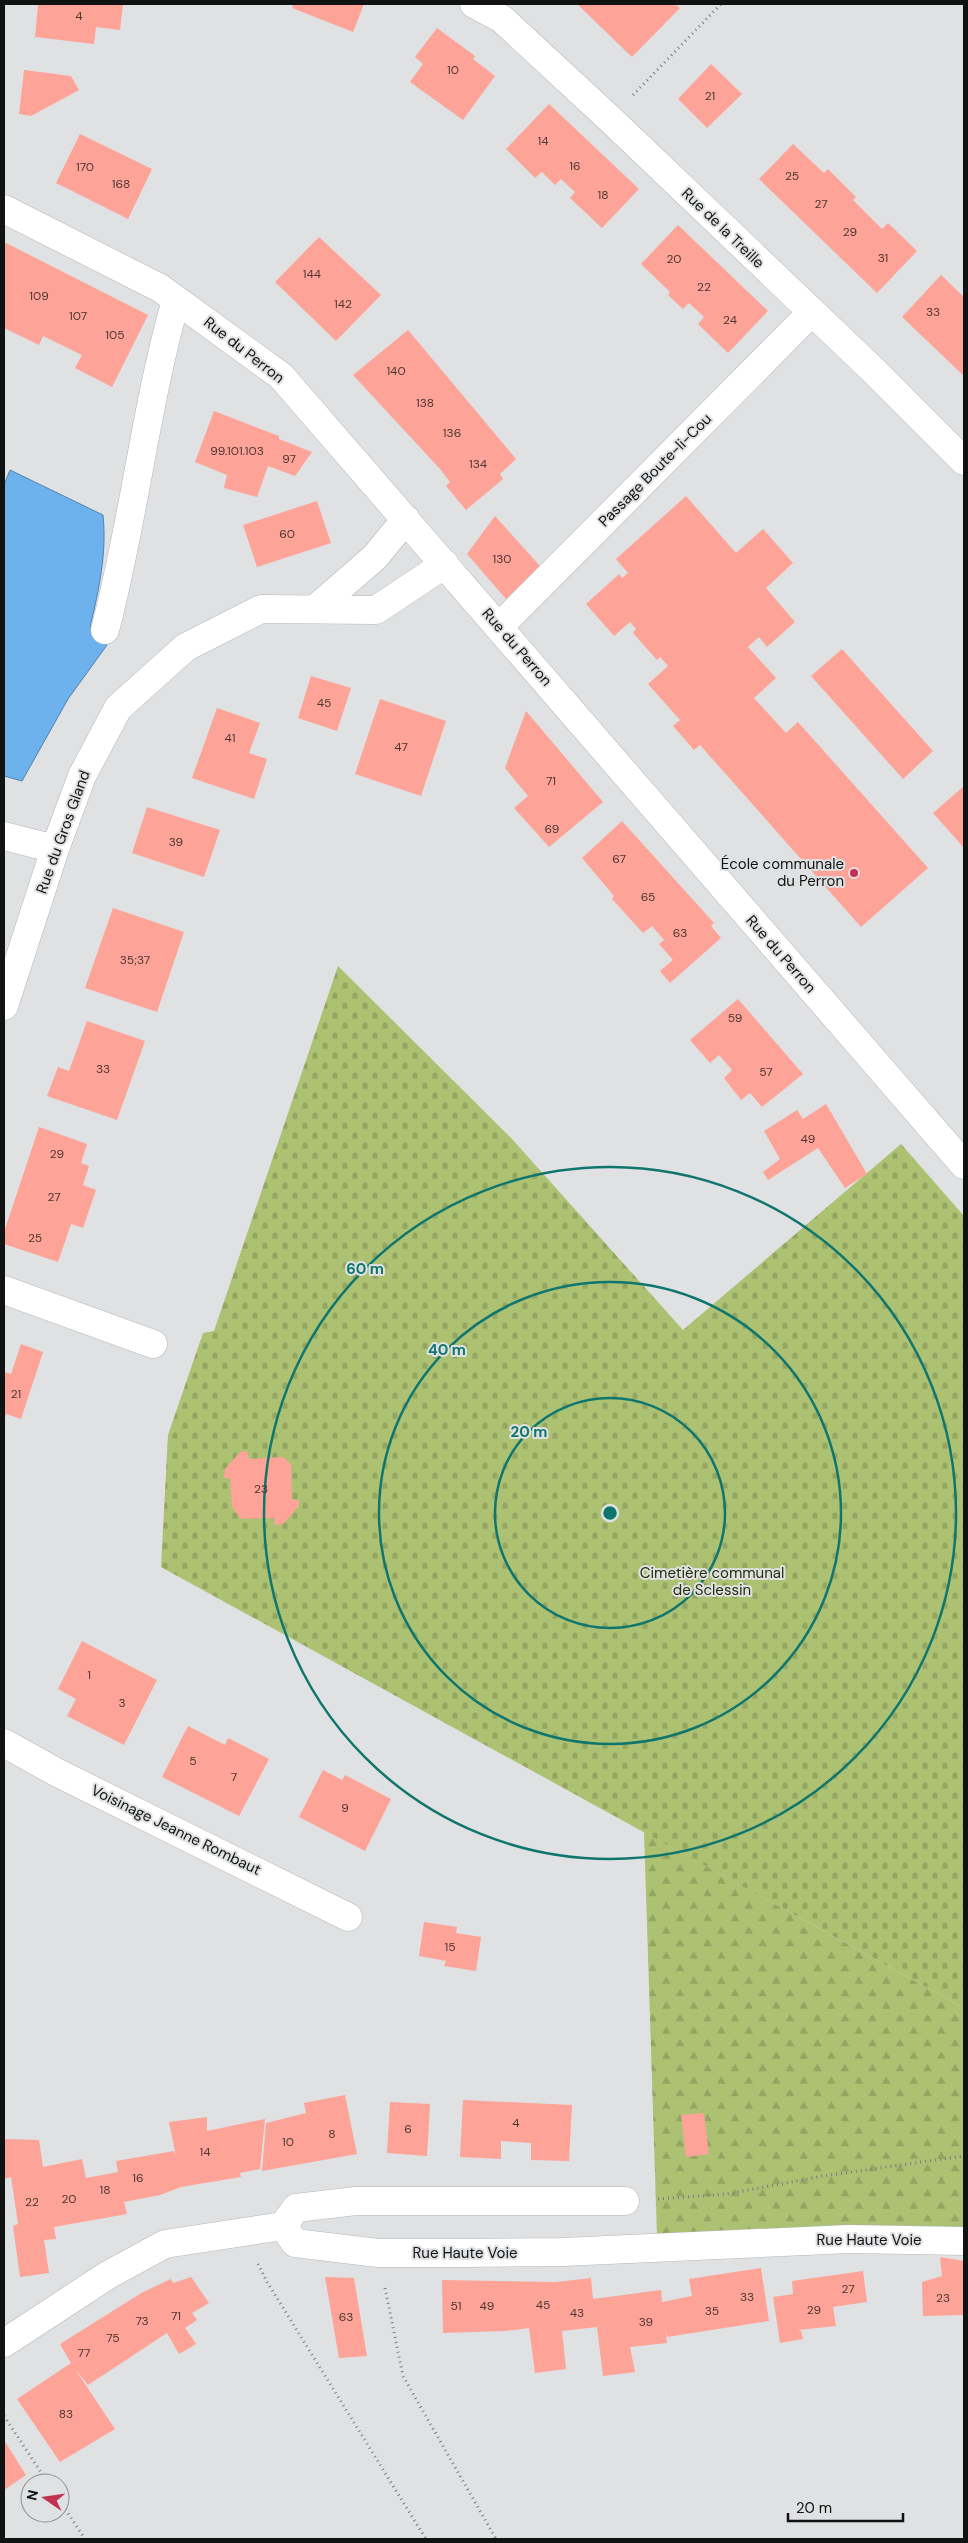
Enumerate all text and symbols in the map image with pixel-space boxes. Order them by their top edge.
house number: 4 [75,8,83,24]
house number: 10 [447,62,459,78]
house number: 21 [705,88,715,104]
house number: 14 [537,133,549,149]
house number: 16 [569,158,581,174]
house number: 170 [76,159,94,175]
house number: 25 [785,168,799,184]
house number: 168 [112,176,130,192]
street label: Rue de la Treille [677,183,769,273]
house number: 18 [597,187,609,203]
house number: 27 [814,196,828,212]
house number: 29 [843,224,857,240]
house number: 31 [878,250,888,266]
house number: 20 [666,251,682,267]
house number: 144 [303,266,321,282]
house number: 22 [697,279,711,295]
house number: 109 [29,288,49,304]
house number: 142 [334,296,352,312]
house number: 33 [926,304,940,320]
house number: 107 [69,308,87,324]
street label: Rue du Perron [200,312,288,388]
house number: 24 [723,312,737,328]
house number: 105 [105,327,125,343]
house number: 140 [386,363,406,379]
house number: 138 [416,395,434,411]
street label: Passage Boute-li-Cou [594,409,716,531]
house number: 136 [443,425,461,441]
house number: 99.101.103 [210,443,264,459]
house number: 97 [282,451,296,467]
house number: 134 [469,456,487,472]
house number: 60 [279,526,295,542]
house number: 130 [492,551,512,567]
street label: Rue du Perron [478,604,556,690]
house number: 45 [317,695,331,711]
house number: 41 [224,730,236,746]
house number: 47 [394,739,408,755]
street label: Rue du Gros Gland [31,768,95,896]
house number: 71 [546,773,556,789]
house number: 69 [545,821,559,837]
house number: 39 [169,834,183,850]
house number: 67 [612,851,626,867]
place label: École communale du Perron [721,854,844,891]
marker: École communale du Perron [848,867,860,879]
house number: 65 [641,889,655,905]
street label: Rue du Perron [742,911,820,997]
house number: 63 [673,925,687,941]
house number: 35;37 [120,952,150,968]
house number: 59 [728,1010,742,1026]
house number: 33 [96,1061,110,1077]
house number: 57 [759,1064,773,1080]
house number: 49 [801,1131,815,1147]
house number: 29 [50,1146,64,1162]
house number: 27 [47,1189,61,1205]
house number: 25 [28,1230,42,1246]
text: 60 m [346,1259,384,1279]
text: 40 m [428,1340,466,1360]
house number: 21 [11,1386,21,1402]
text: 20 m [511,1422,547,1442]
house number: 23 [254,1481,268,1497]
centre of rings [601,1504,619,1522]
park label: Cimetière communal de Sclessin [640,1563,784,1600]
house number: 1 [87,1667,91,1683]
house number: 3 [118,1695,126,1711]
house number: 5 [189,1753,197,1769]
house number: 7 [231,1769,237,1785]
street label: Voisinage Jeanne Rombaut [88,1780,264,1880]
house number: 9 [341,1800,349,1816]
house number: 15 [444,1939,456,1955]
house number: 4 [512,2115,520,2131]
house number: 6 [404,2121,412,2137]
house number: 8 [328,2126,336,2142]
house number: 10 [282,2134,294,2150]
house number: 14 [199,2144,211,2160]
house number: 16 [132,2170,144,2186]
house number: 18 [99,2182,111,2198]
house number: 20 [61,2191,77,2207]
house number: 22 [25,2194,39,2210]
street label: Rue Haute Voie [816,2230,922,2250]
street label: Rue Haute Voie [412,2243,518,2263]
house number: 27 [841,2281,855,2297]
house number: 33 [740,2289,754,2305]
house number: 23 [936,2290,950,2306]
house number: 45 [536,2297,550,2313]
house number: 51 [450,2298,462,2314]
house number: 49 [480,2298,494,2314]
house number: 29 [807,2302,821,2318]
house number: 35 [705,2303,719,2319]
house number: 43 [570,2305,584,2321]
house number: 71 [171,2308,181,2324]
house number: 63 [339,2309,353,2325]
house number: 73 [135,2313,149,2329]
house number: 39 [639,2314,653,2330]
house number: 75 [106,2330,120,2346]
house number: 77 [78,2345,90,2361]
house number: 83 [59,2406,73,2422]
north arrow [20,2473,70,2523]
text: N [22,2488,42,2502]
scale bar [788,2490,903,2522]
text: 20 m [796,2498,832,2518]

